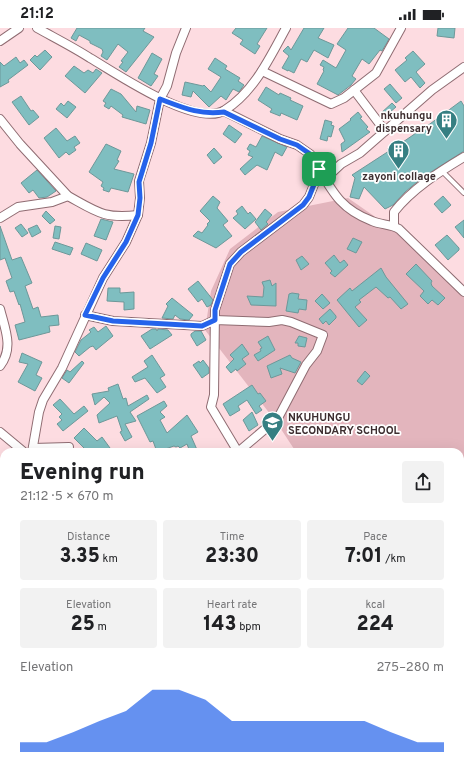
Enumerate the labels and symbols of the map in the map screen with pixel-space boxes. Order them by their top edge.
building icon: nkuhungu dispensary [434,108,460,141]
place label: nkuhungu dispensary [376,109,432,136]
building icon: zayoni collage [386,137,412,170]
pin [302,152,336,186]
place label: zayoni collage [362,170,436,184]
school or university icon: NKUHUNGU SECONDARY SCHOOL [259,410,285,443]
place label: NKUHUNGU SECONDARY SCHOOL [288,411,401,438]

